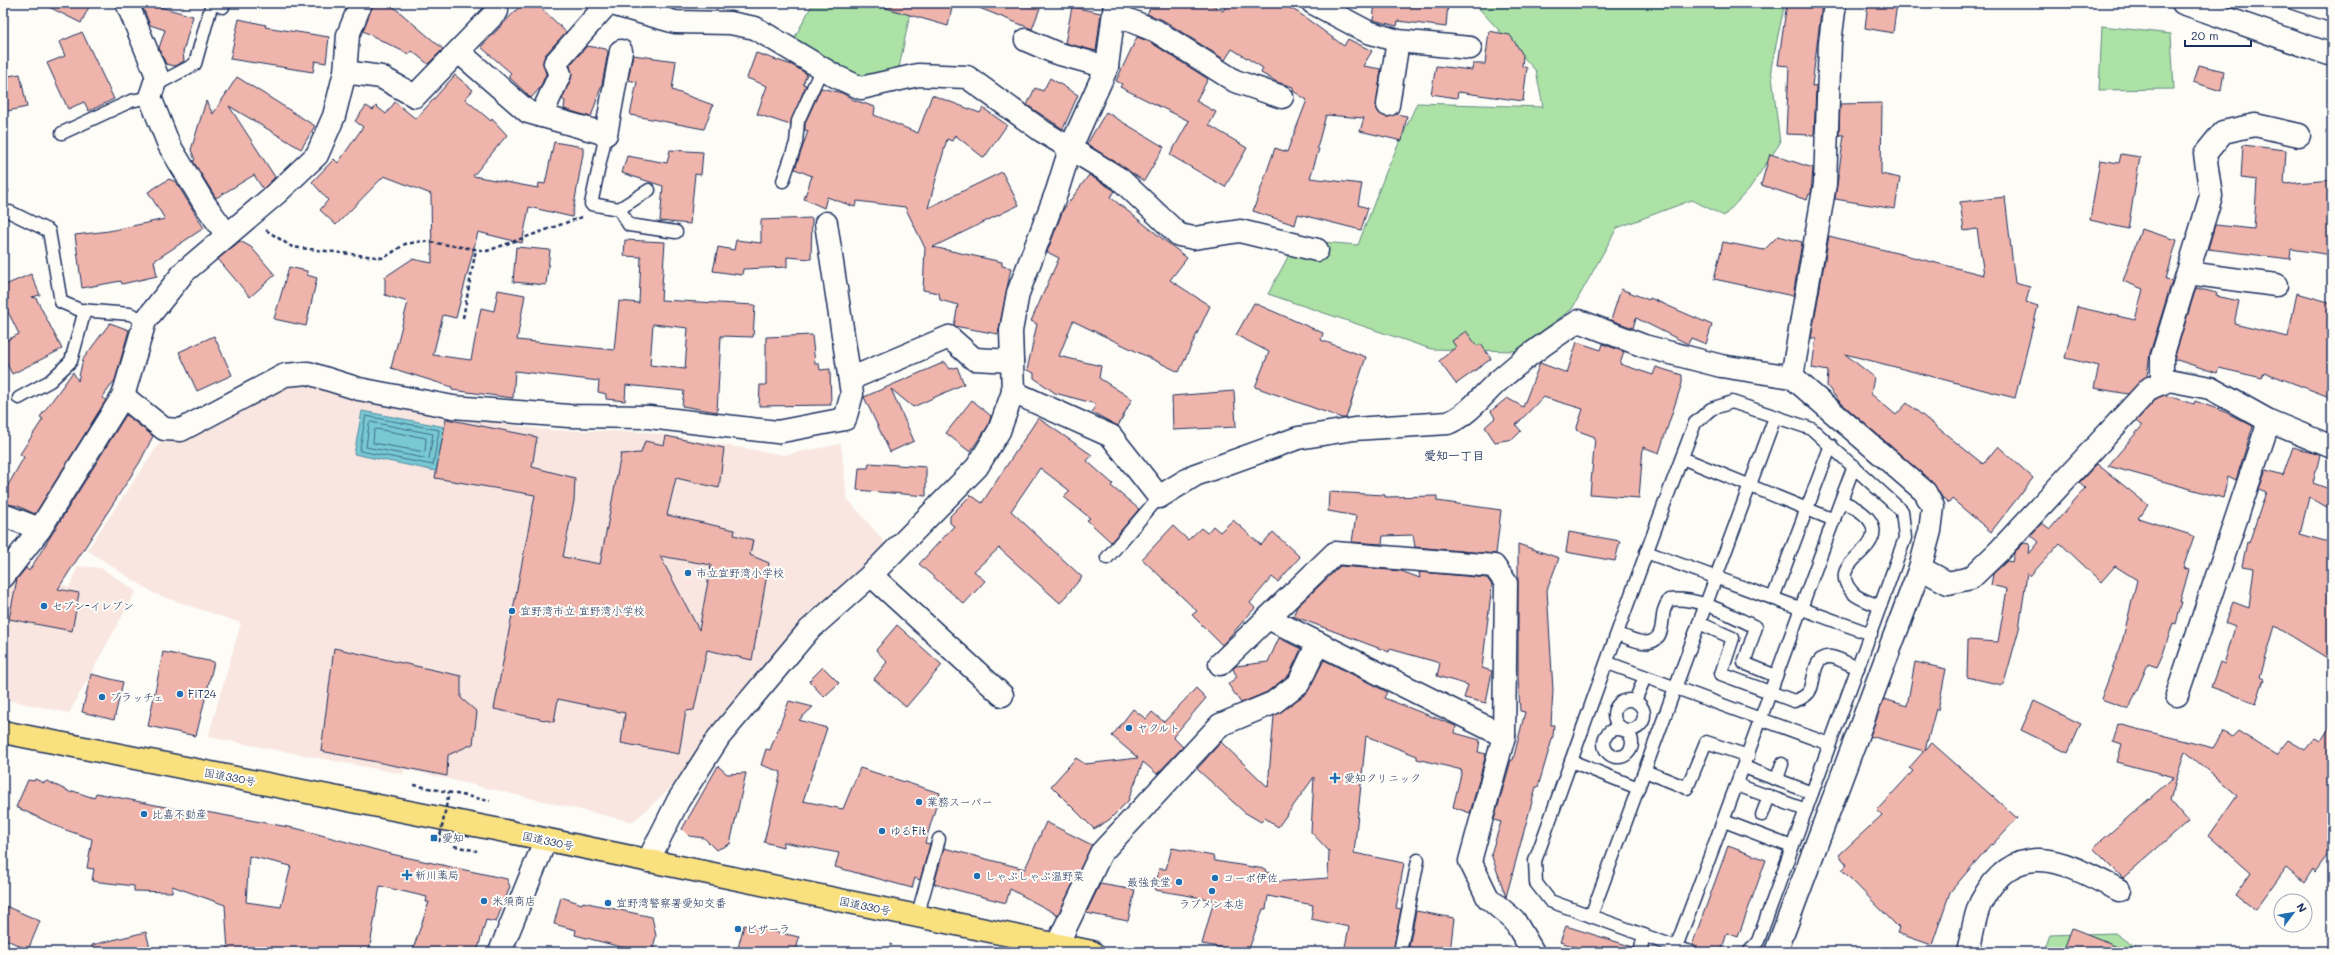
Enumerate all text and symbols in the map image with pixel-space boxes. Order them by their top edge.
scale bar [2185,22,2251,48]
text: 20 m [2191,27,2219,43]
district label: 愛知一丁目 [1424,447,1484,463]
place label: 市立宜野湾小学校 [696,565,784,580]
marker: 市立宜野湾小学校 [683,568,693,578]
place label: セブン-イレブン [52,598,134,613]
marker: セブン-イレブン [39,601,49,611]
place label: 宜野湾市立 宜野湾小学校 [520,603,645,618]
marker: 宜野湾市立 宜野湾小学校 [507,606,517,616]
place label: FiT24 [188,686,217,701]
place label: ブラッチェ [110,689,164,704]
marker: FiT24 [175,689,185,699]
marker: ブラッチェ [97,692,107,702]
place label: ヤクルト [1137,720,1180,735]
marker: ヤクルト [1124,723,1134,733]
street label: 国道330号 [203,764,257,789]
place label: 愛知クリニック [1344,770,1421,785]
marker: 愛知クリニック [1329,772,1341,784]
place label: 業務スーパー [927,794,993,809]
marker: 業務スーパー [914,797,924,807]
place label: 比嘉不動産 [152,806,207,821]
marker: 比嘉不動産 [139,809,149,819]
place label: ゆるFit [890,823,927,838]
marker: ゆるFit [877,826,887,836]
street label: 国道330号 [521,828,575,853]
place label: 愛知 [442,830,464,845]
marker: 愛知 [429,833,439,843]
place label: 新川薬局 [415,867,459,882]
place label: しゃぶしゃぶ温野菜 [985,868,1084,883]
marker: 新川薬局 [402,870,412,880]
place label: コーポ伊佐 [1223,870,1278,885]
marker: しゃぶしゃぶ温野菜 [972,871,982,881]
marker: コーポ伊佐 [1210,873,1220,883]
place label: 最強食堂 [1127,874,1171,889]
marker: 最強食堂 [1174,877,1184,887]
marker: ラブメン本店 [1207,886,1217,896]
place label: 米須商店 [492,893,536,908]
street label: 国道330号 [838,893,892,918]
north arrow [2273,893,2313,933]
place label: 宜野湾警察署愛知交番 [616,895,726,910]
marker: 米須商店 [479,896,489,906]
place label: ラブメン本店 [1179,896,1245,911]
marker: 宜野湾警察署愛知交番 [603,898,613,908]
text: N [2293,900,2310,915]
place label: ピザーラ [746,921,790,936]
marker: ピザーラ [733,924,743,934]

